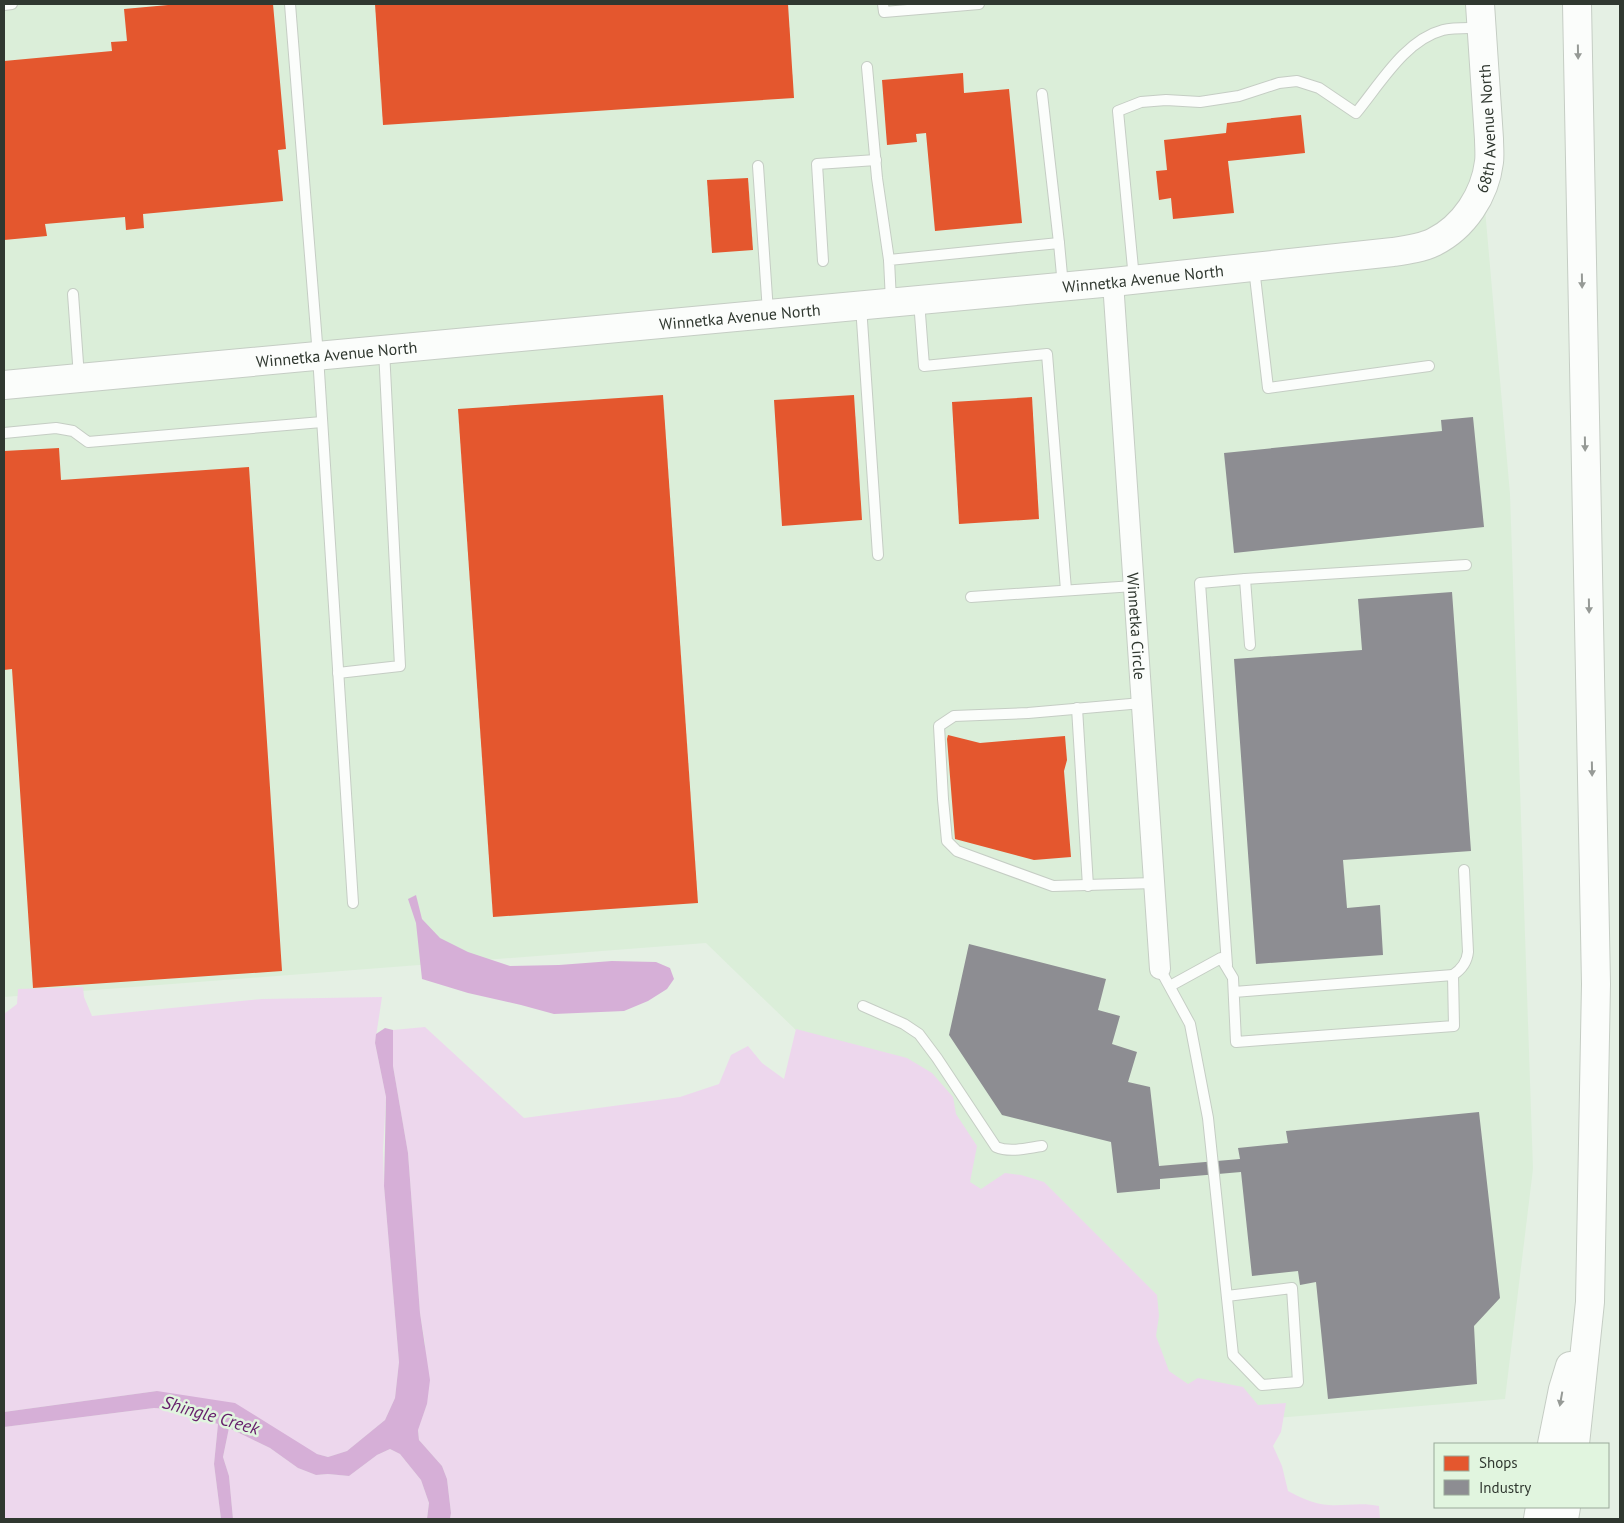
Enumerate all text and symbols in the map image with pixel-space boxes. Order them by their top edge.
one-way arrow [1574,45,1582,61]
street label: 68th Avenue North [1471,64,1499,196]
street label: Winnetka Avenue North [1062,260,1225,297]
one-way arrow [1578,274,1586,290]
street label: Winnetka Avenue North [658,299,821,334]
street label: Winnetka Avenue North [255,337,418,372]
one-way arrow [1581,436,1589,452]
street label: Winnetka Circle [1123,572,1150,680]
one-way arrow [1586,599,1594,615]
one-way arrow [1588,761,1596,777]
water label: Shingle Creek [160,1390,263,1440]
one-way arrow [1556,1392,1564,1408]
legend [1434,1443,1609,1508]
text: Shops [1479,1453,1518,1472]
text: Industry [1479,1478,1531,1497]

